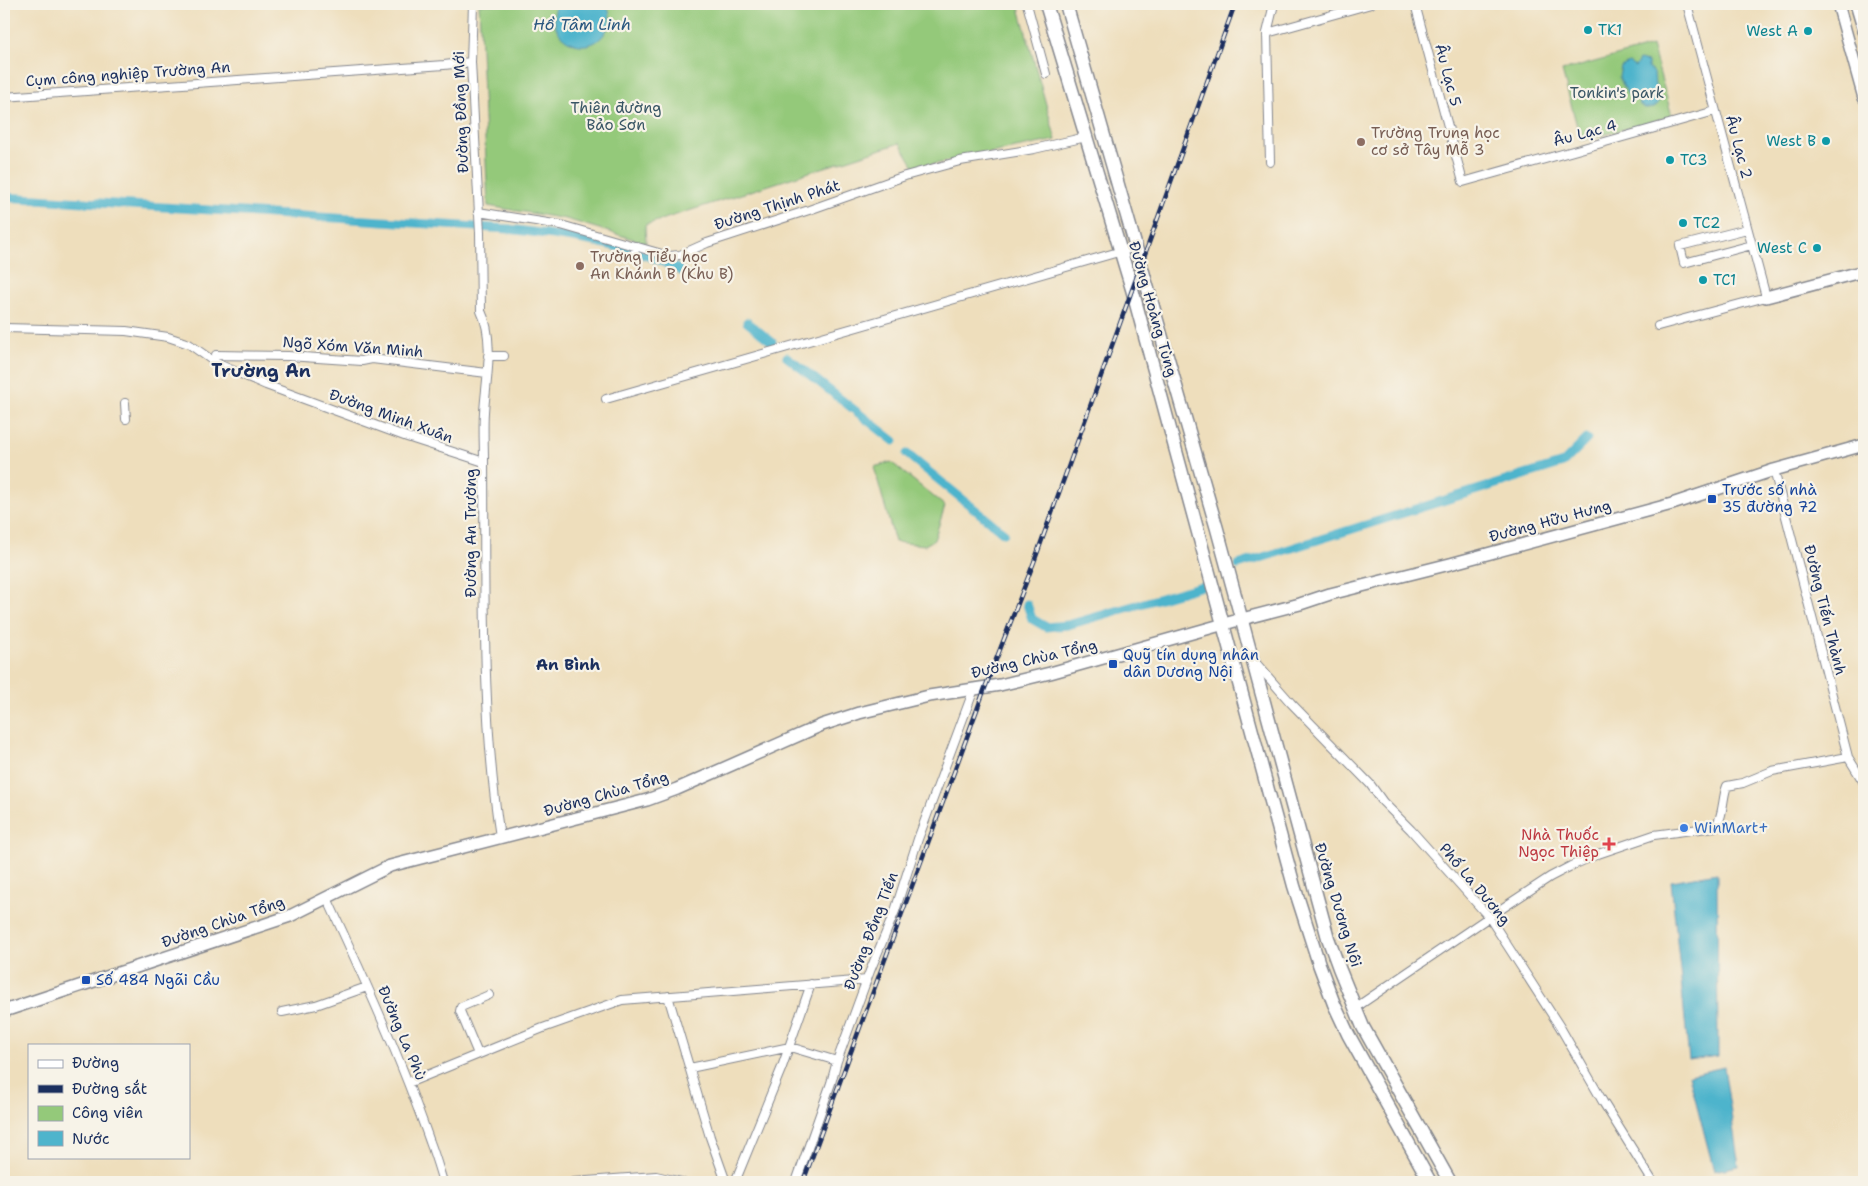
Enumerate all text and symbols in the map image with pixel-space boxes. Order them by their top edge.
water label: Hồ Tâm Linh [533,14,631,35]
place label: TK1 [1598,20,1622,40]
place label: West A [1746,21,1798,41]
marker: TK1 [1582,24,1594,36]
marker: West A [1802,25,1814,37]
street label: Âu Lạc 5 [1430,41,1467,108]
street label: Đường Đồng Mới [449,50,473,174]
street label: Cụm công nghiệp Trường An [25,57,231,91]
park label: Tonkin's park [1570,83,1664,103]
park label: Thiên đường Bảo Sơn [571,98,661,135]
street label: Âu Lạc 2 [1721,113,1758,181]
street label: Âu Lạc 4 [1551,114,1619,151]
place label: Trường Trung học cơ sở Tây Mỗ 3 [1371,123,1500,160]
place label: West B [1766,131,1816,151]
marker: West B [1820,135,1832,147]
marker: Trường Trung học cơ sở Tây Mỗ 3 [1355,136,1367,148]
place label: TC3 [1680,150,1707,170]
marker: TC3 [1664,154,1676,166]
street label: Đường Thịnh Phát [712,175,842,235]
place label: TC2 [1693,213,1720,233]
marker: TC2 [1677,217,1689,229]
place label: West C [1757,238,1807,258]
street label: Đường Hoàng Tùng [1124,239,1182,379]
marker: West C [1811,242,1823,254]
place label: Trường Tiểu học An Khánh B (Khu B) [590,247,733,284]
marker: Trường Tiểu học An Khánh B (Khu B) [574,260,586,272]
place label: TC1 [1713,270,1736,290]
marker: TC1 [1697,274,1709,286]
street label: Ngõ Xóm Văn Minh [282,332,424,362]
district label: Trường An [211,359,311,383]
street label: Đường Minh Xuân [326,384,456,448]
street label: Đường An Trường [461,469,481,597]
place label: Trước số nhà 35 đường 72 [1722,480,1818,517]
marker: Trước số nhà 35 đường 72 [1706,493,1718,505]
street label: Đường Hữu Hưng [1487,495,1613,547]
street label: Đường Tiến Thành [1799,543,1851,677]
street label: Đường Chùa Tổng [969,635,1099,683]
place label: Quỹ tín dụng nhân dân Dương Nội [1123,645,1259,682]
district label: An Bình [536,654,601,675]
marker: Quỹ tín dụng nhân dân Dương Nội [1107,658,1119,670]
street label: Đường Chùa Tổng [541,767,671,821]
place label: WinMart+ [1694,818,1769,838]
marker: WinMart+ [1678,822,1690,834]
place label: Nhà Thuốc Ngọc Thiệp [1518,825,1599,862]
marker: Nhà Thuốc Ngọc Thiệp [1603,838,1615,850]
street label: Phố La Dương [1435,839,1515,929]
street label: Đường Dương Nội [1310,840,1366,970]
street label: Đường Đồng Tiến [839,869,903,993]
street label: Đường Chùa Tổng [159,892,287,952]
place label: Số 484 Ngãi Cầu [96,970,220,990]
marker: Số 484 Ngãi Cầu [80,974,92,986]
street label: Đường La Phù [373,983,431,1083]
legend [28,1044,190,1158]
text: Đường [72,1053,119,1073]
text: Đường sắt [72,1079,147,1099]
text: Công viên [72,1103,143,1123]
text: Nước [72,1129,109,1149]

